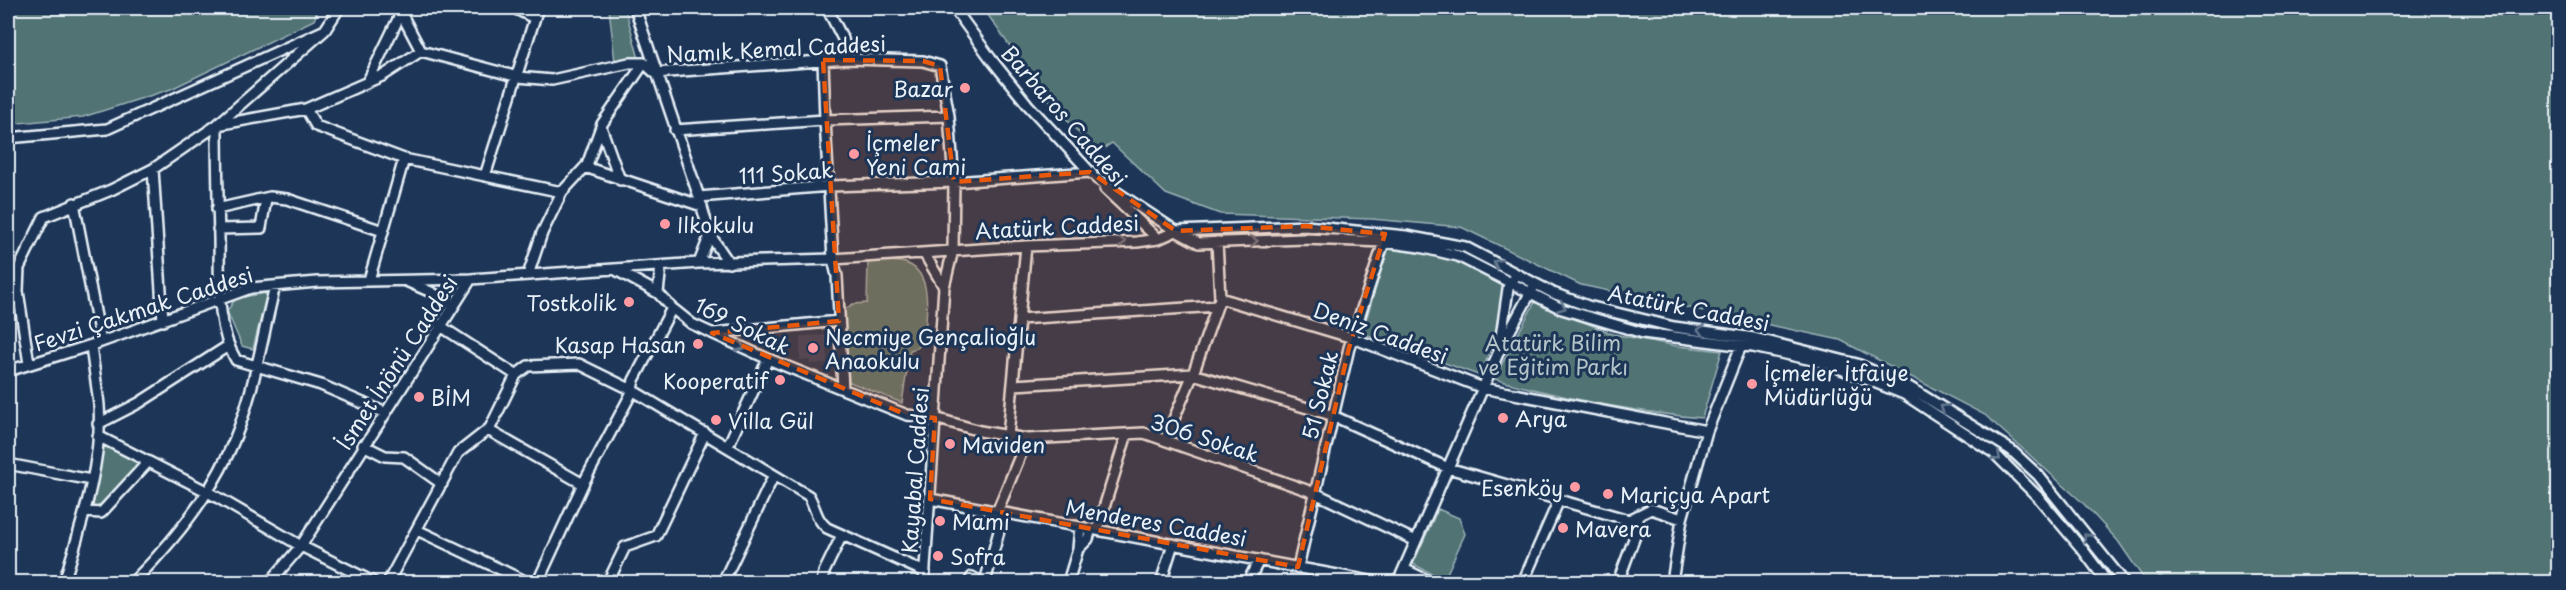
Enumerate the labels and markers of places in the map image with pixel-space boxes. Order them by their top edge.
place label: Bazar [893,72,954,104]
marker: Bazar [958,81,972,95]
place label: İçmeler Yeni Cami [866,126,966,182]
marker: İçmeler Yeni Cami [847,147,861,161]
place label: Ilkokulu [677,208,754,240]
marker: Ilkokulu [658,217,672,231]
place label: Tostkolik [527,286,617,318]
marker: Tostkolik [622,295,636,309]
place label: Necmiye Gençalioğlu Anaokulu [825,320,1036,376]
place label: Kasap Hasan [555,328,686,360]
marker: Kasap Hasan [691,337,705,351]
marker: Necmiye Gençalioğlu Anaokulu [806,341,820,355]
place label: İçmeler İtfaiye Müdürlüğü [1764,356,1909,412]
place label: Kooperatif [663,364,769,396]
marker: Kooperatif [773,373,787,387]
marker: İçmeler İtfaiye Müdürlüğü [1745,377,1759,391]
place label: BİM [431,381,471,413]
marker: BİM [412,390,426,404]
place label: Arya [1515,402,1568,434]
place label: Villa Gül [728,404,814,436]
marker: Arya [1496,411,1510,425]
marker: Villa Gül [709,413,723,427]
place label: Maviden [962,428,1045,460]
marker: Maviden [943,437,957,451]
place label: Esenköy [1481,471,1563,503]
place label: Mariçya Apart [1620,478,1770,510]
marker: Esenköy [1568,480,1582,494]
marker: Mariçya Apart [1601,487,1615,501]
place label: Mami [952,505,1010,537]
place label: Mavera [1575,512,1651,544]
marker: Mami [933,514,947,528]
marker: Mavera [1556,521,1570,535]
place label: Sofra [950,540,1005,572]
marker: Sofra [931,549,945,563]

